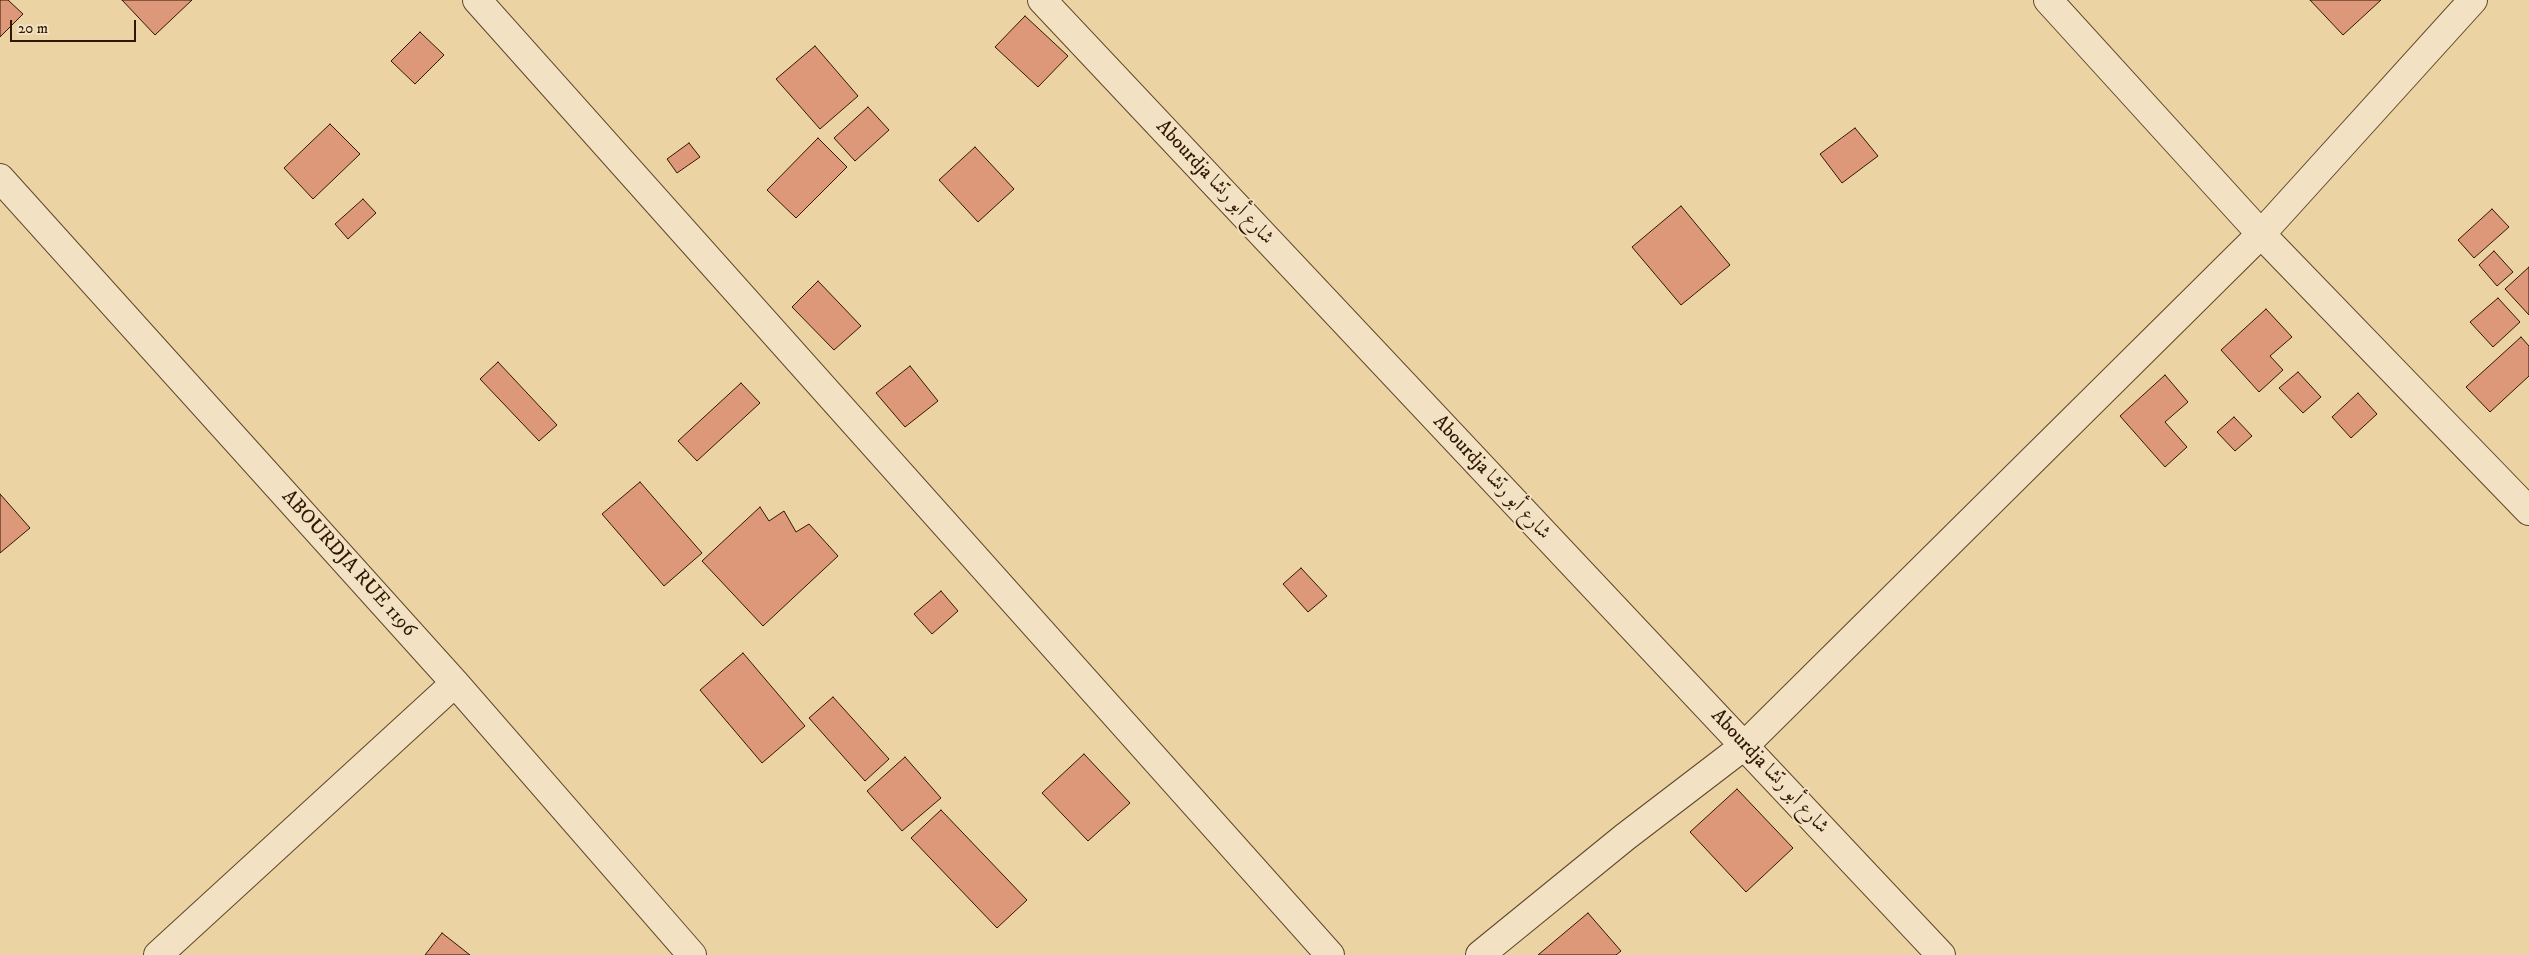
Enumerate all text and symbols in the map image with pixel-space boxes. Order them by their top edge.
scale bar [12,10,139,42]
text: 20 m [18,19,48,38]
street label: Abourdja شارع أبو رتشا [1150,116,1278,250]
street label: Abourdja شارع أبو رتشا [1427,411,1555,545]
street label: ABOURDJA RUE 1196 [276,486,420,642]
street label: Abourdja شارع أبو رتشا [1705,705,1833,839]

